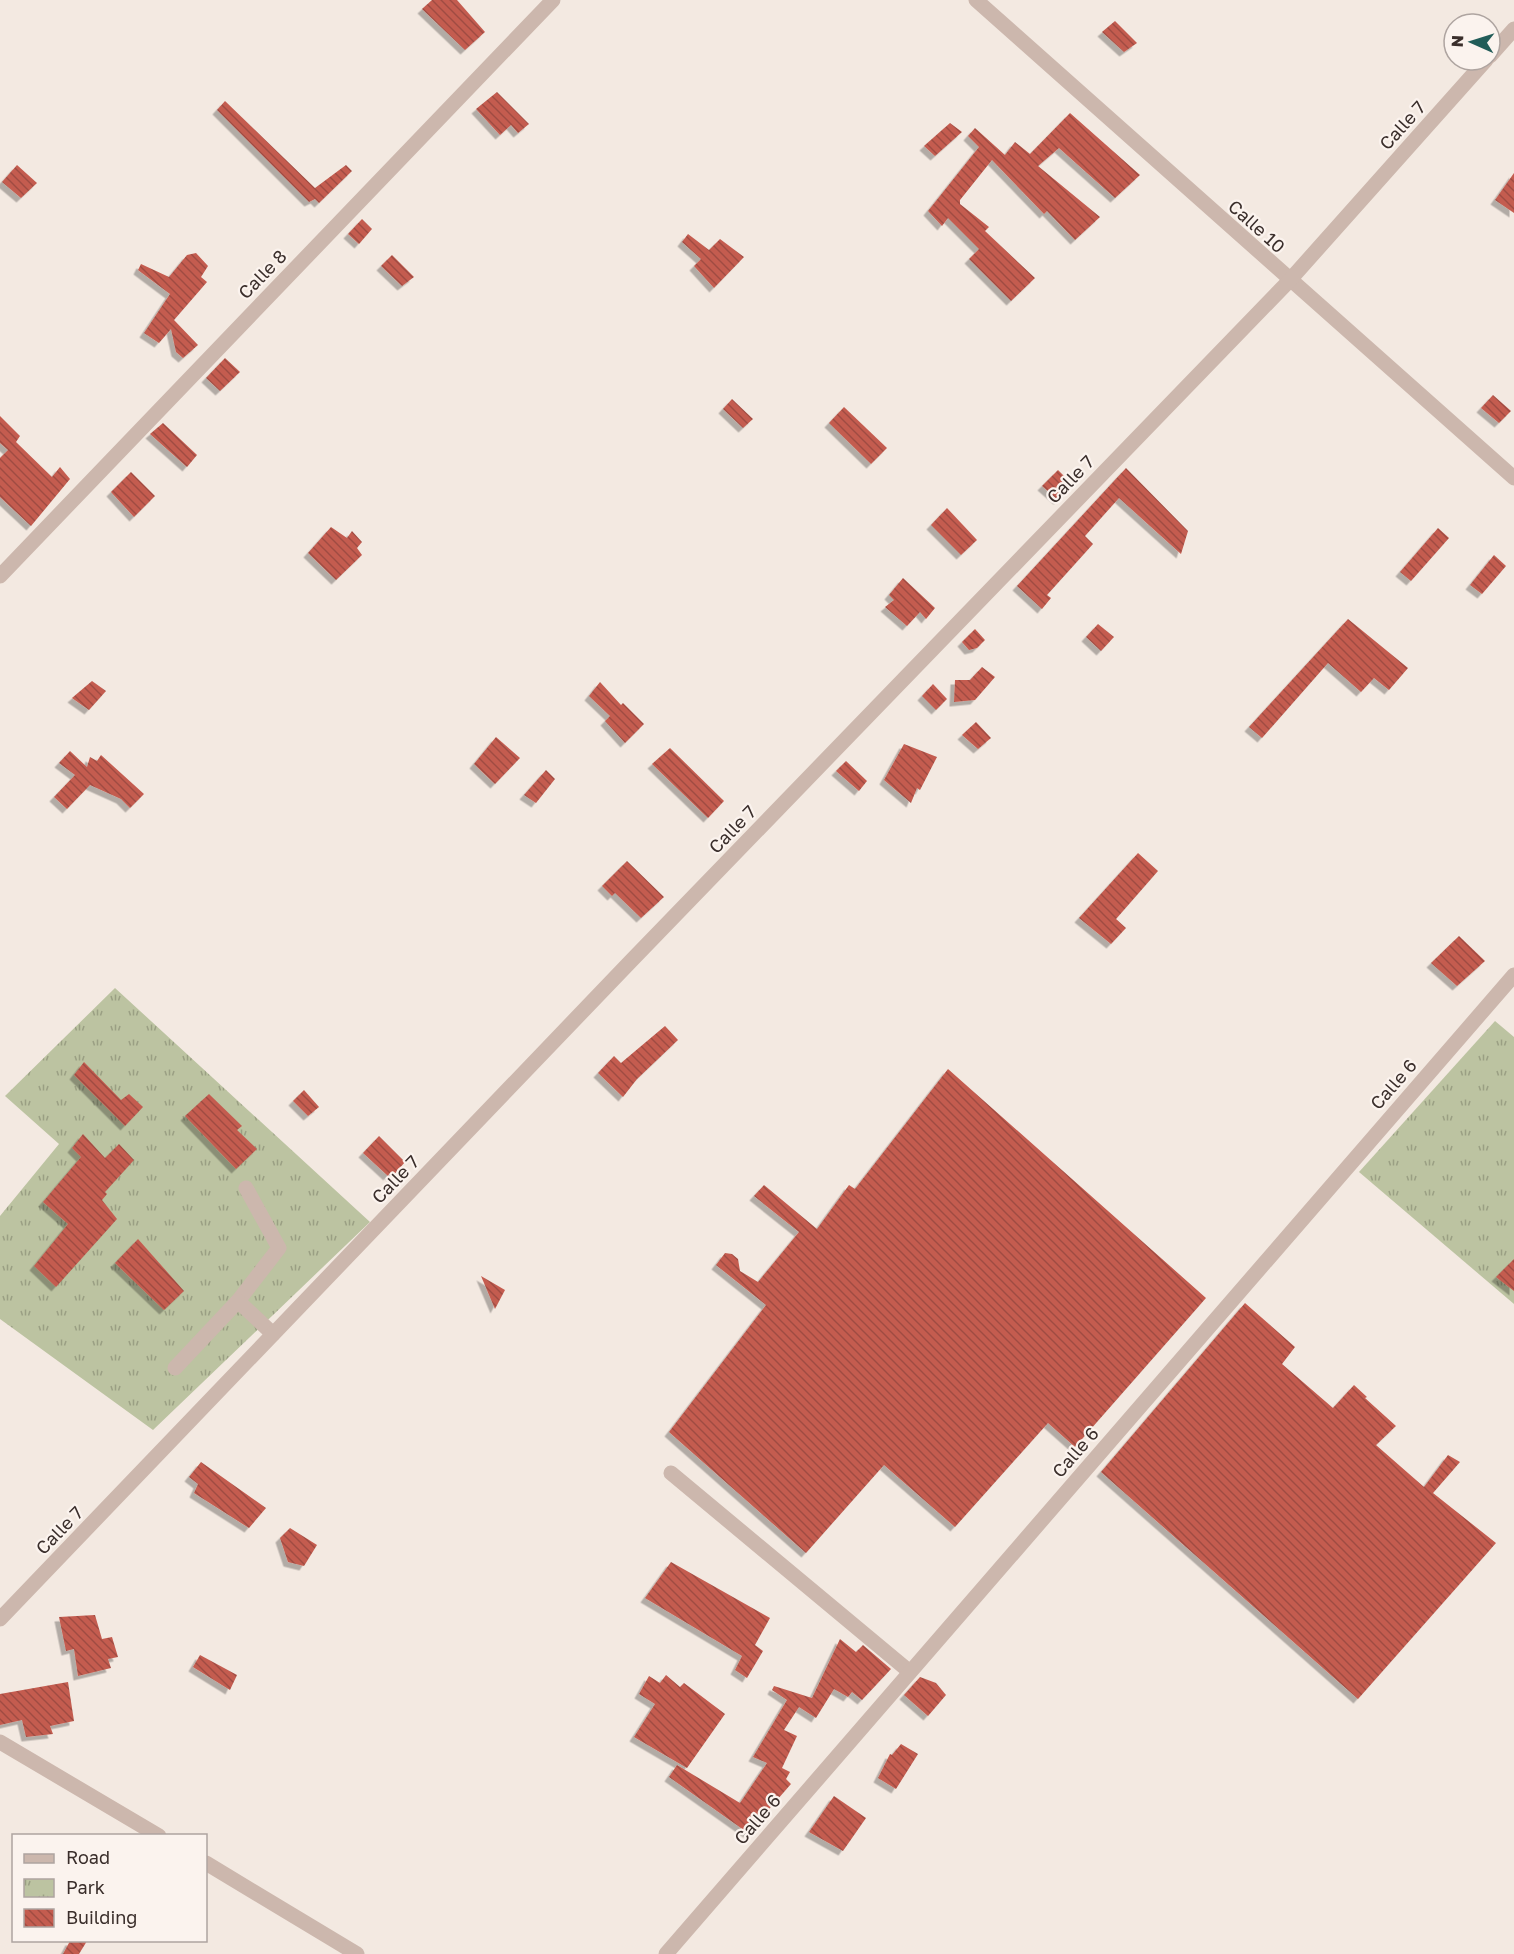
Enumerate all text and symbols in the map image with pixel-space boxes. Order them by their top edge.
north arrow [1442,12,1502,72]
text: N [1447,35,1467,48]
street label: Calle 7 [1374,96,1430,154]
street label: Calle 10 [1224,195,1290,257]
street label: Calle 8 [233,245,291,303]
street label: Calle 7 [1042,450,1098,508]
street label: Calle 7 [704,800,760,858]
street label: Calle 6 [1365,1054,1421,1114]
street label: Calle 7 [367,1150,423,1208]
street label: Calle 6 [1047,1422,1103,1482]
street label: Calle 7 [31,1501,87,1559]
street label: Calle 6 [729,1789,785,1849]
legend [12,1834,207,1942]
text: Road [66,1846,110,1868]
text: Park [66,1876,105,1898]
text: Building [66,1906,137,1928]

